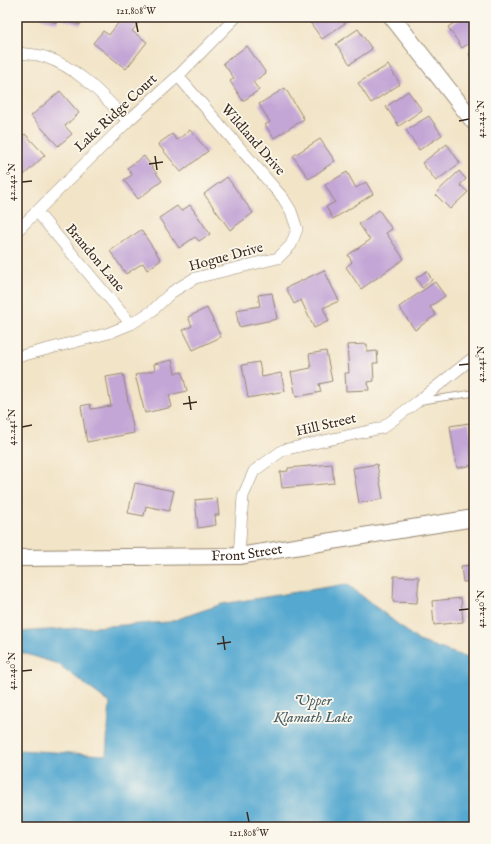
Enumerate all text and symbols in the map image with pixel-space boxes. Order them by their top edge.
text: 121.808°W [116,5,156,18]
street label: Lake Ridge Court [71,70,161,156]
text: 42.242°N [475,100,488,138]
street label: Wildland Drive [217,101,289,180]
text: 42.242°N [6,163,19,201]
street label: Brandon Lane [61,220,129,296]
street label: Hogue Drive [187,238,266,276]
text: 42.241°N [475,345,488,382]
text: 42.241°N [6,408,19,445]
street label: Hill Street [294,409,358,441]
street label: Front Street [211,540,284,565]
text: 42.240°N [475,590,488,628]
text: 42.240°N [6,652,19,690]
water label: Upper Klamath Lake [272,691,353,727]
text: 121.808°W [229,827,269,840]

